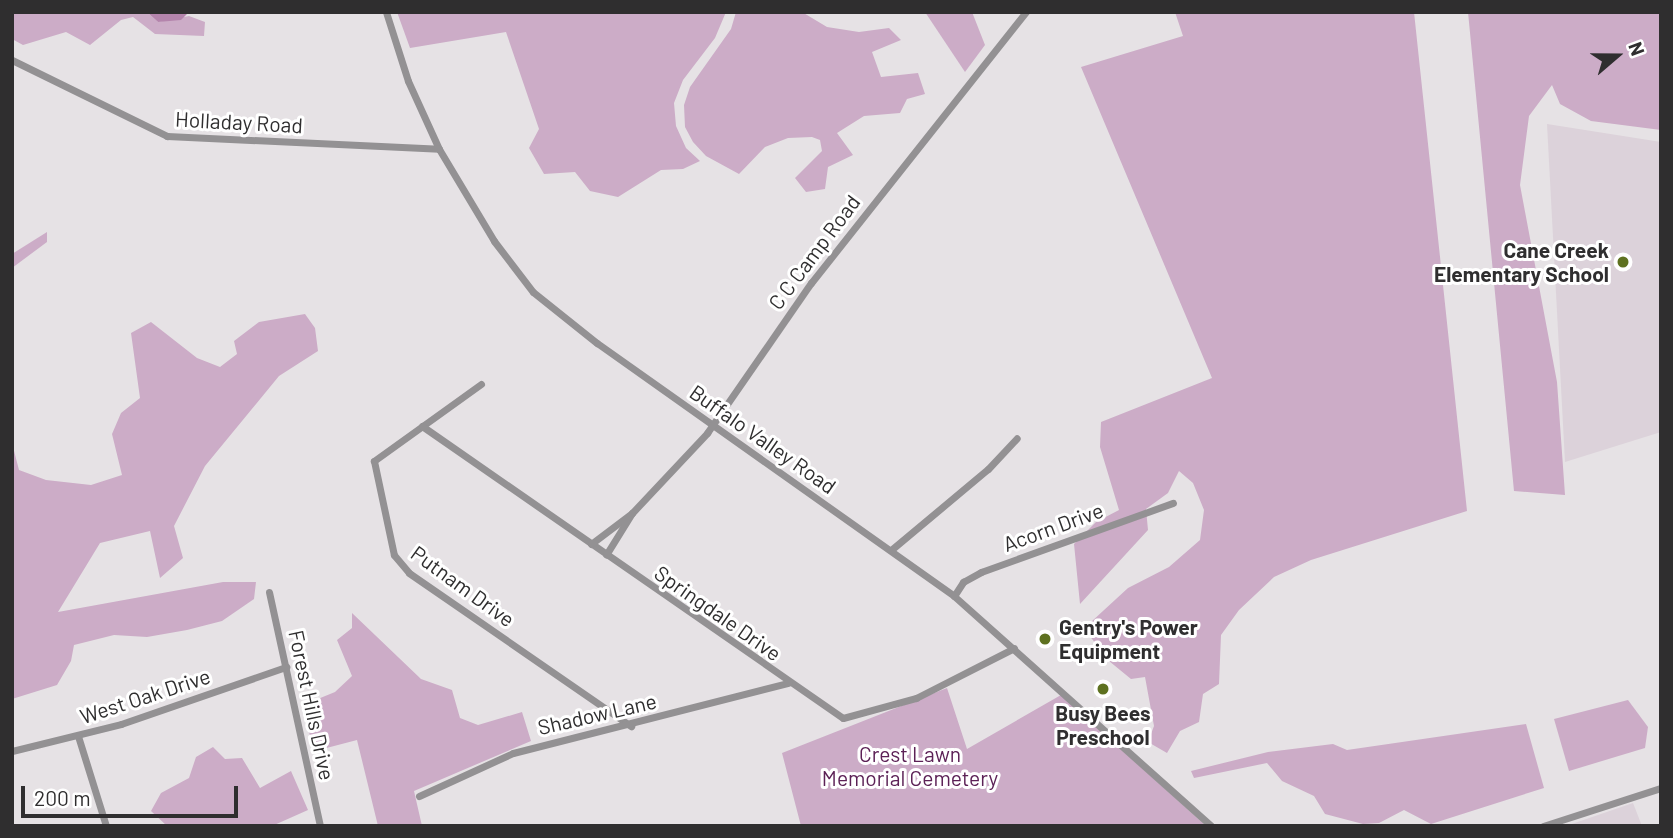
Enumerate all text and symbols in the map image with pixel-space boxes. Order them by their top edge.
north arrow [1582,21,1652,91]
text: N [1624,39,1650,59]
street label: Holladay Road [174,106,304,138]
street label: C C Camp Road [763,190,865,314]
place label: Cane Creek Elementary School [1434,237,1609,287]
marker: Cane Creek Elementary School [1615,254,1631,270]
street label: Buffalo Valley Road [685,379,841,499]
street label: Acorn Drive [999,497,1107,557]
street label: Putnam Drive [406,540,520,632]
street label: Springdale Drive [650,560,786,666]
place label: Gentry's Power Equipment [1059,614,1198,664]
street label: Forest Hills Drive [284,628,340,782]
marker: Gentry's Power Equipment [1037,631,1053,647]
street label: West Oak Drive [77,663,213,729]
marker: Busy Bees Preschool [1095,681,1111,697]
street label: Shadow Lane [535,688,659,740]
place label: Busy Bees Preschool [1055,700,1151,750]
park label: Crest Lawn Memorial Cemetery [822,741,998,791]
scale bar [24,772,242,816]
text: 200 m [34,785,91,810]

